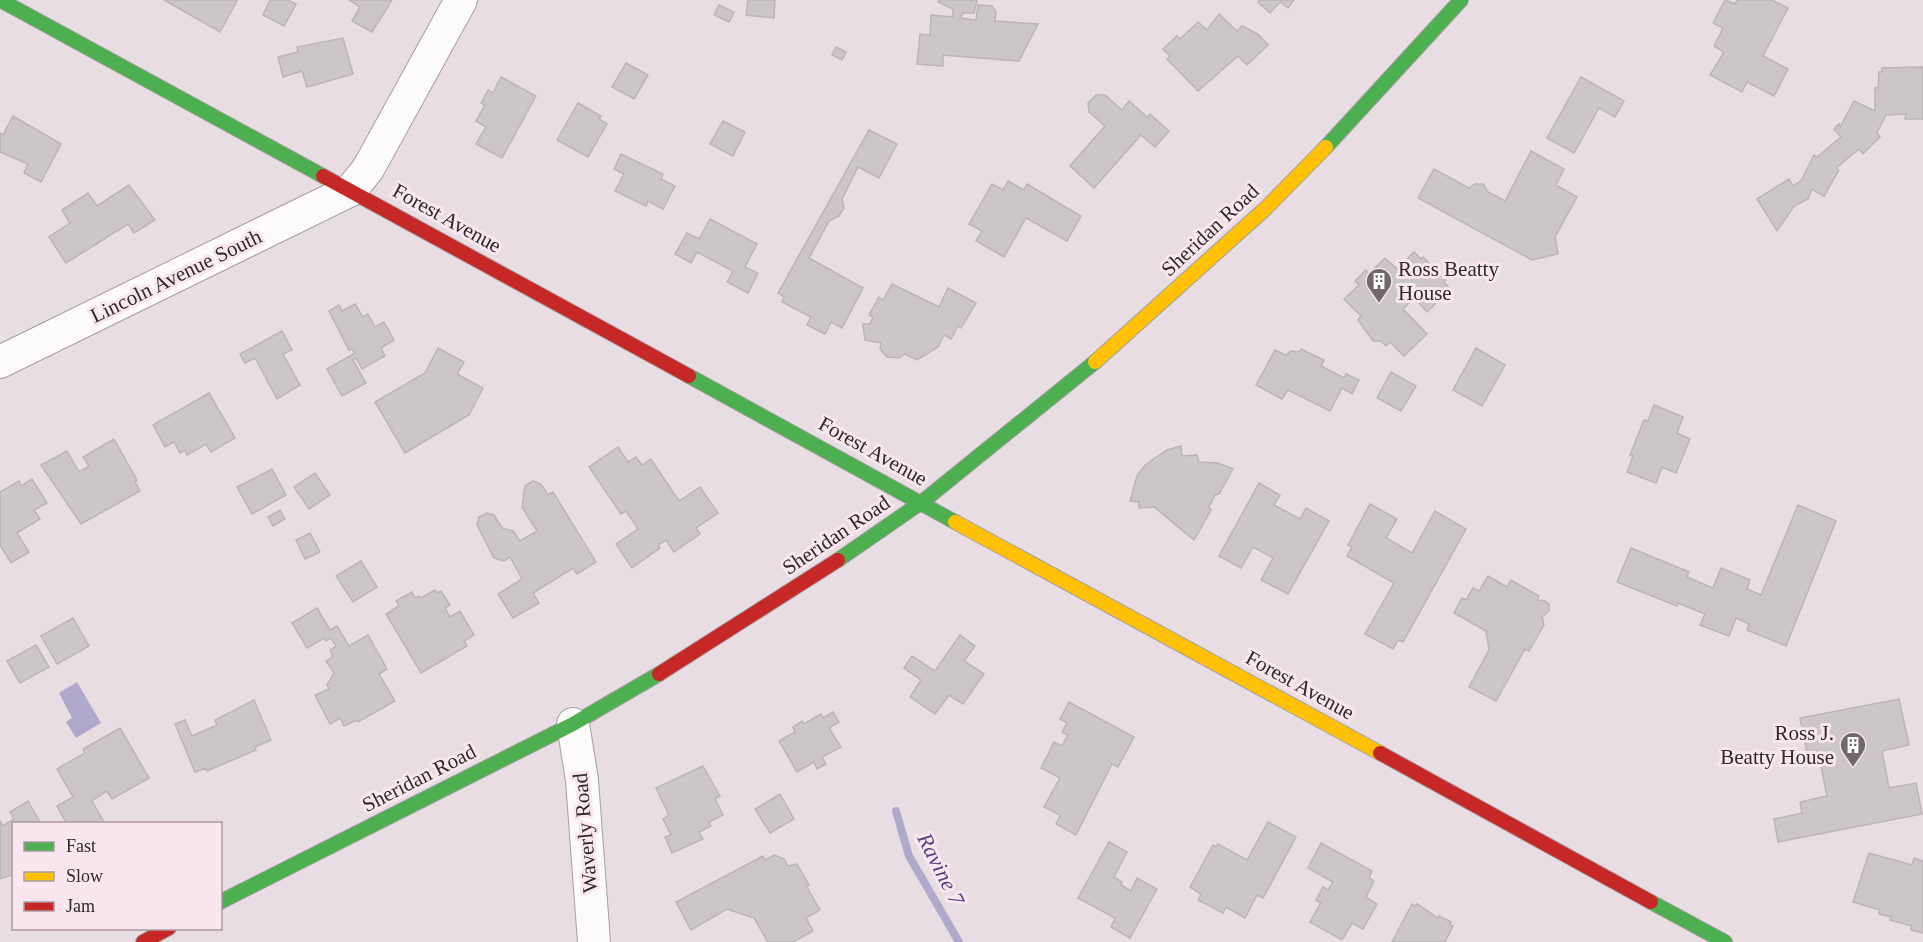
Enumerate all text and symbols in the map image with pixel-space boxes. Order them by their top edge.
street label: Forest Avenue [389,178,505,258]
street label: Sheridan Road [1156,179,1264,281]
street label: Lincoln Avenue South [87,224,266,328]
place label: Ross Beatty House [1398,257,1499,305]
building icon: Ross Beatty House [1364,266,1394,304]
street label: Forest Avenue [815,411,931,491]
street label: Sheridan Road [778,490,895,580]
street label: Forest Avenue [1242,645,1358,725]
place label: Ross J. Beatty House [1720,721,1834,769]
building icon: Ross J. Beatty House [1838,730,1868,768]
street label: Sheridan Road [358,739,480,817]
street label: Waverly Road [568,772,602,894]
legend [12,822,222,930]
water label: Ravine 7 [912,828,970,910]
text: Fast [66,836,96,856]
text: Slow [66,866,103,886]
text: Jam [66,896,95,916]

